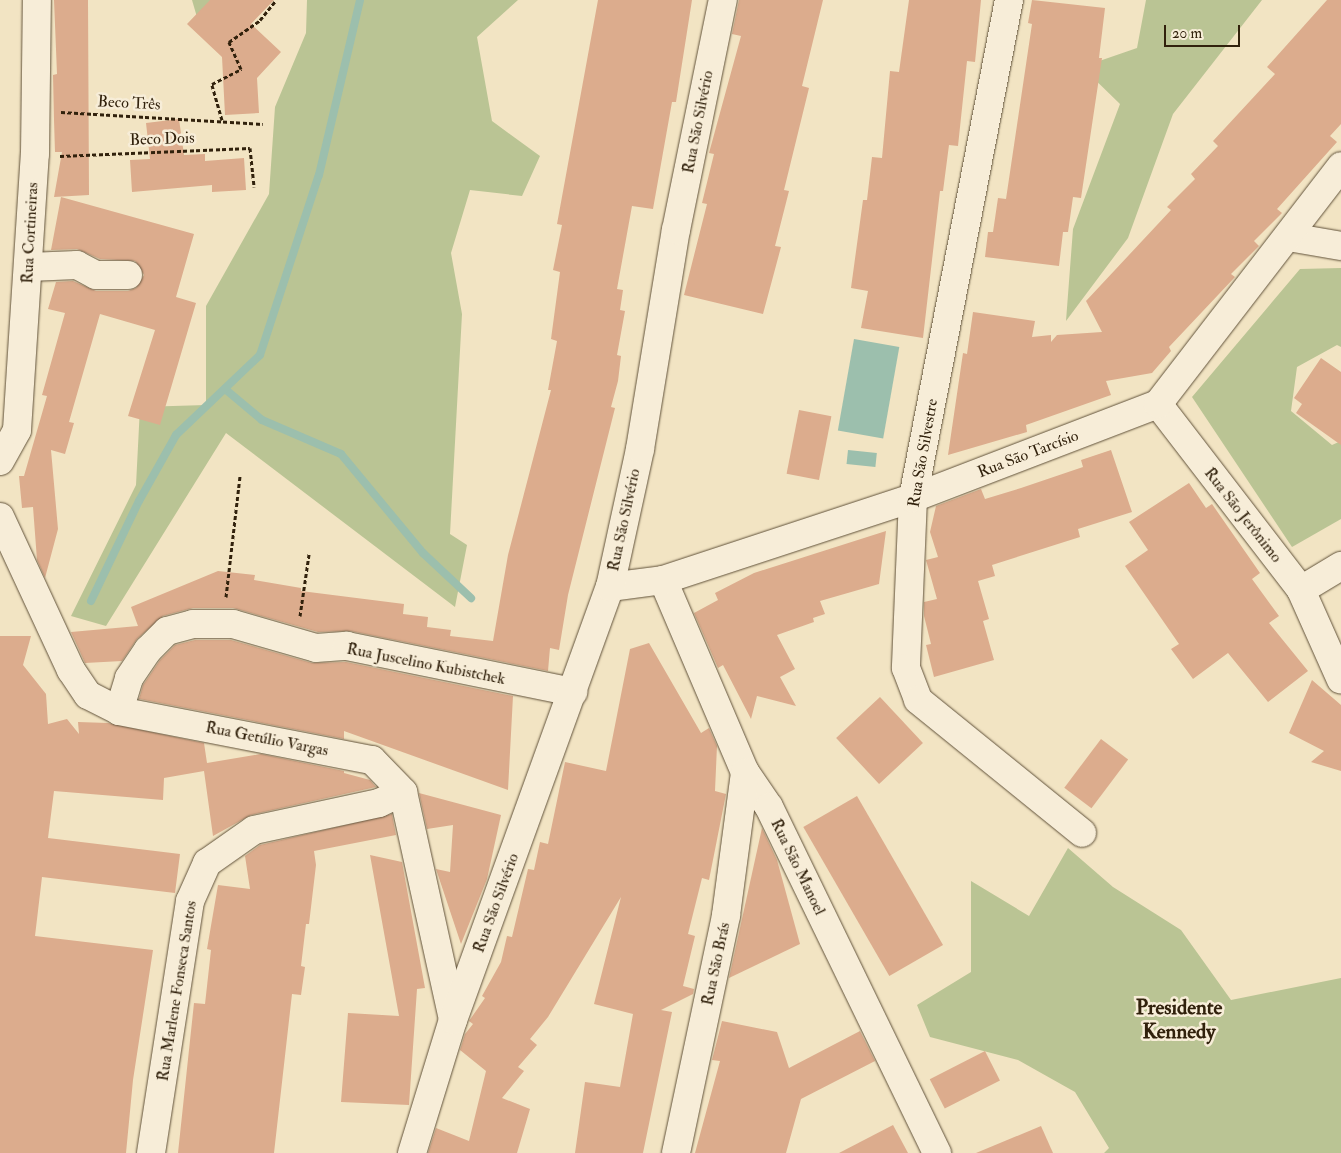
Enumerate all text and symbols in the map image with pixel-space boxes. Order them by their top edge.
scale bar [1166,15,1242,47]
text: 20 m [1172,24,1202,43]
street label: Rua São Silvério [679,69,717,175]
street label: Beco Três [97,92,161,114]
street label: Beco Dois [129,128,195,150]
street label: Rua Cortineiras [18,182,42,284]
street label: Rua São Silvestre [904,397,942,509]
street label: Rua São Tarcísio [975,426,1081,482]
street label: Rua São Jerônimo [1200,464,1286,566]
street label: Rua São Silvério [604,467,644,573]
street label: Rua Juscelino Kubistchek [345,639,507,689]
street label: Rua Getúlio Vargas [204,718,330,760]
street label: Rua São Manoel [766,816,830,918]
street label: Rua São Silvério [469,851,523,955]
street label: Rua Marlene Fonseca Santos [153,899,201,1083]
street label: Rua São Brás [698,921,734,1007]
district label: Presidente Kennedy [1136,995,1222,1045]

